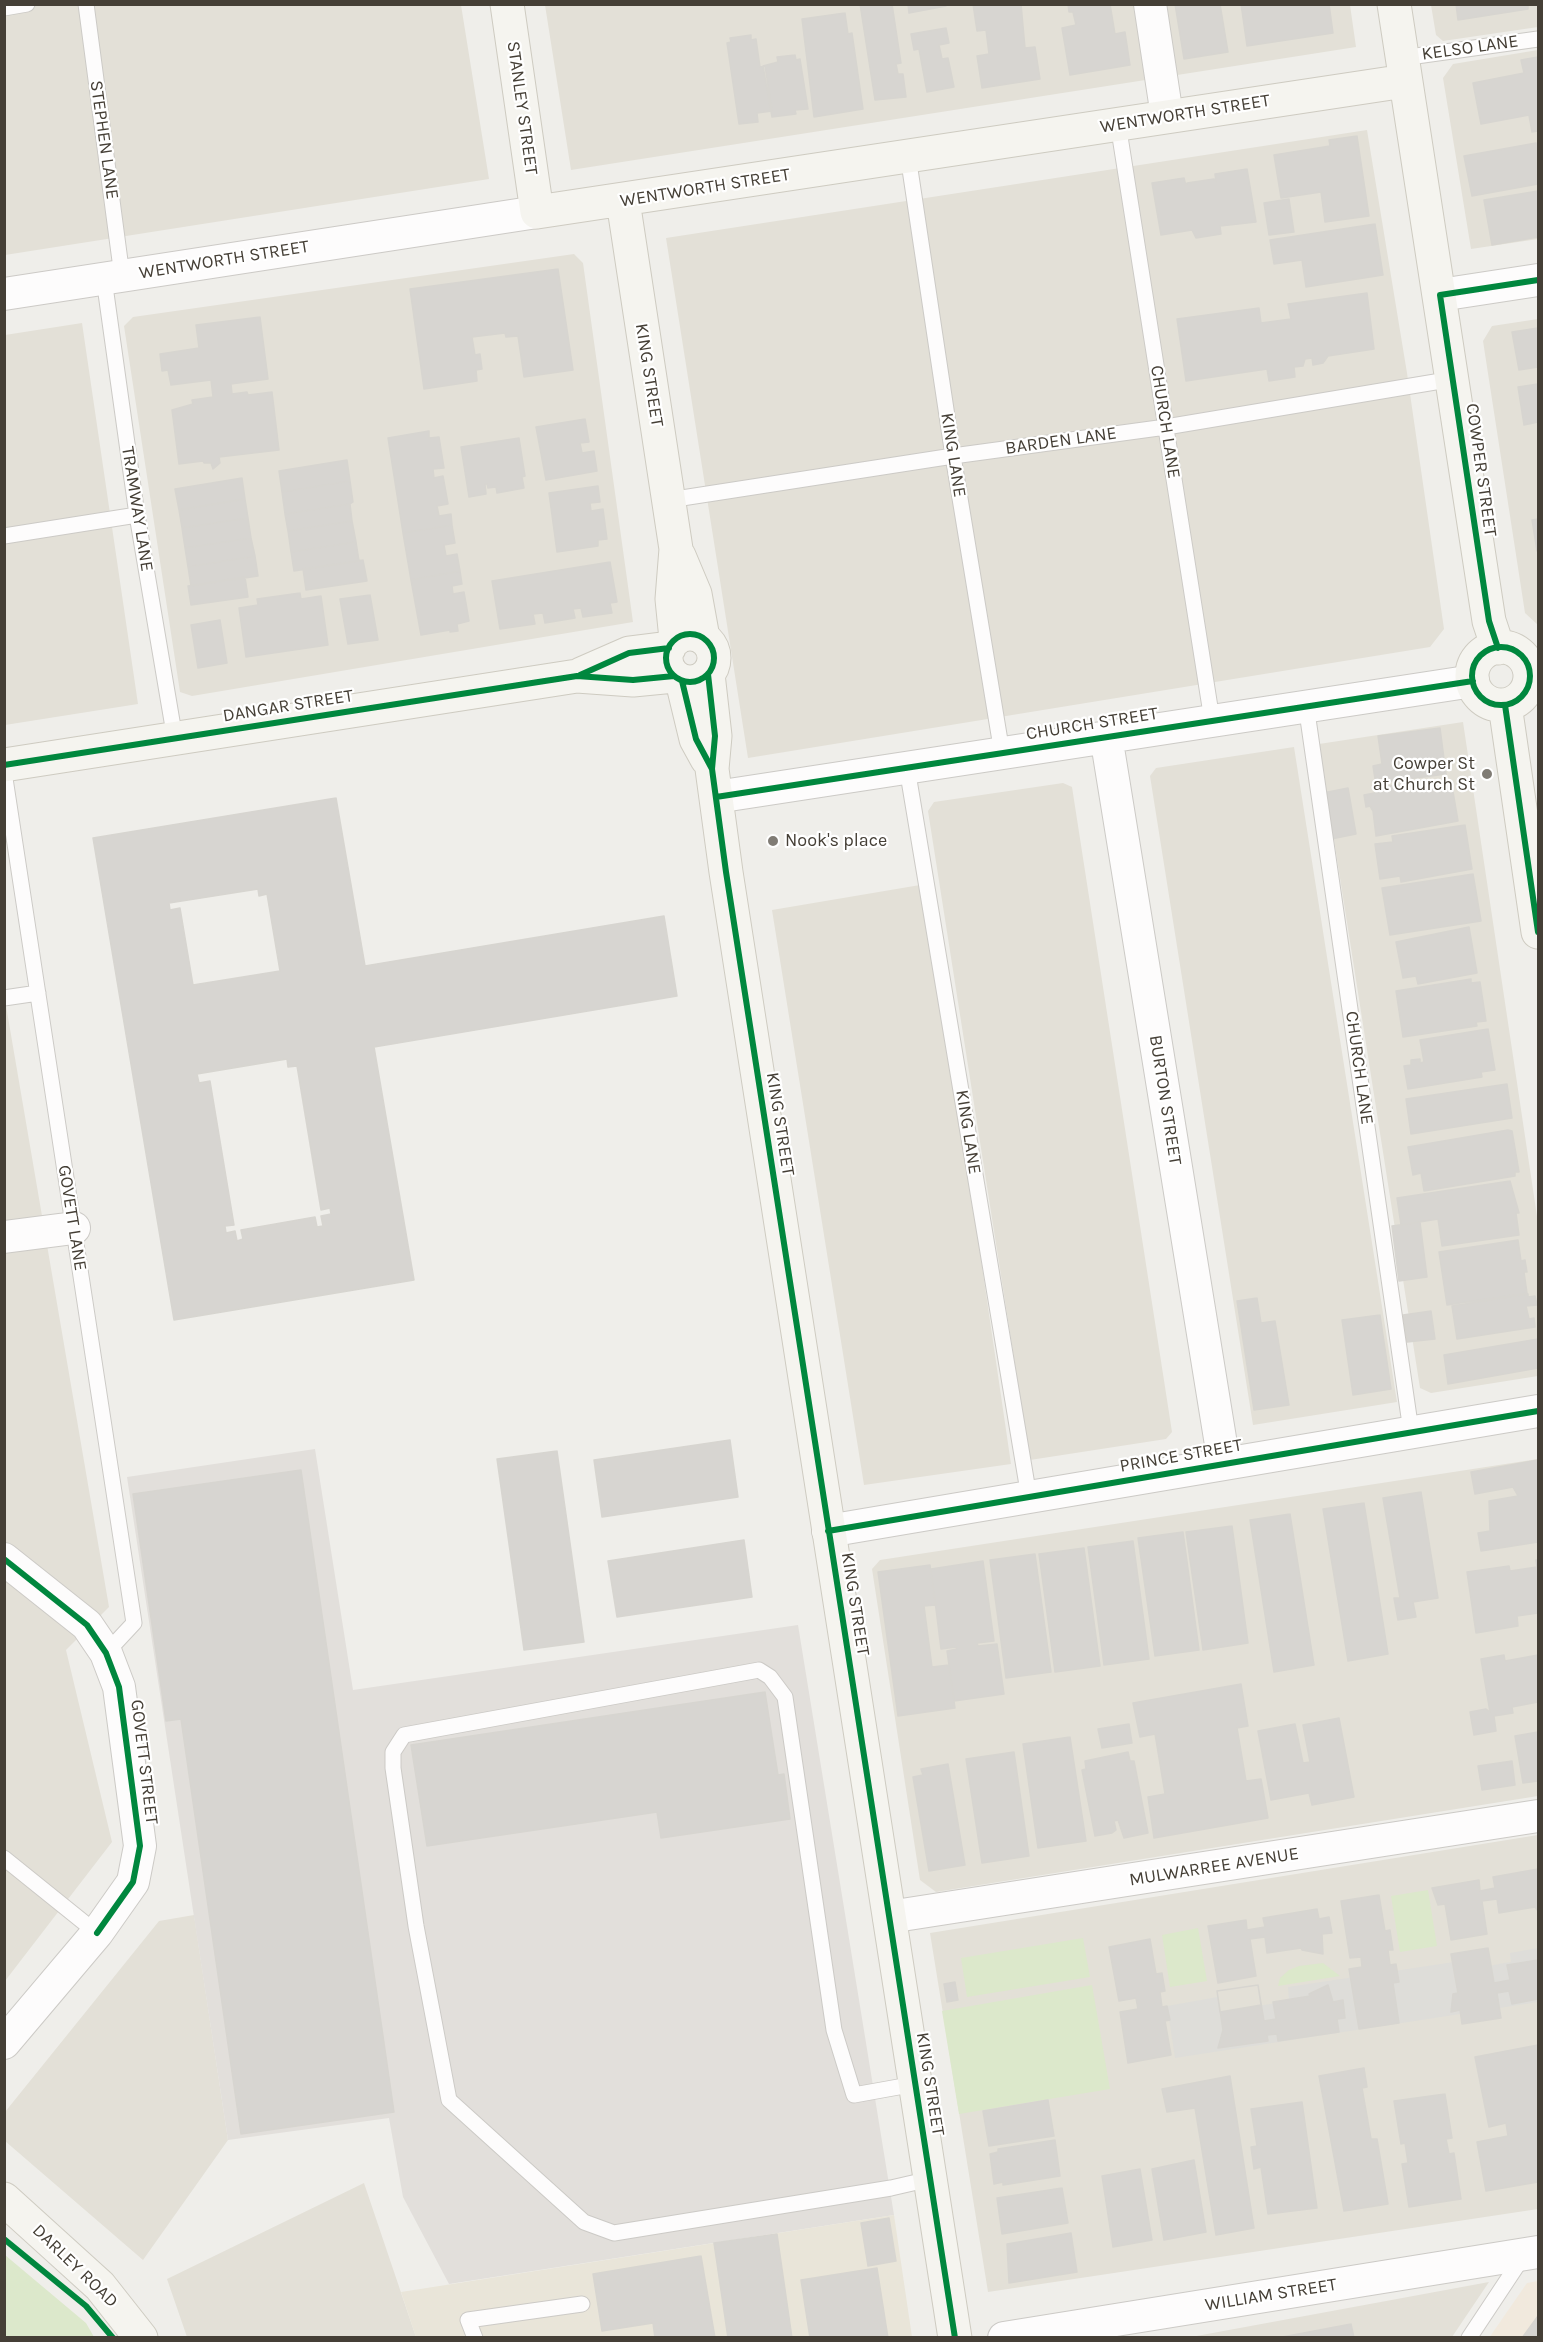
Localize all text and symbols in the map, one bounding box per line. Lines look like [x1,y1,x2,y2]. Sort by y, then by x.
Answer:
street label: KELSO LANE [1420,31,1520,65]
street label: STANLEY STREET [502,40,542,176]
street label: STEPHEN LANE [85,79,123,201]
street label: WENTWORTH STREET [1098,90,1272,138]
street label: WENTWORTH STREET [618,164,792,212]
street label: WENTWORTH STREET [137,236,311,284]
street label: KING STREET [630,322,668,428]
street label: CHURCH LANE [1145,364,1185,480]
street label: COWPER STREET [1461,402,1501,538]
street label: KING LANE [936,411,970,499]
street label: BARDEN LANE [1004,422,1118,460]
street label: TRAMWAY LANE [116,445,158,573]
street label: DANGAR STREET [221,685,355,727]
street label: CHURCH STREET [1024,703,1160,745]
place label: Cowper St at Church St [1373,753,1475,795]
marker: Cowper St at Church St [1480,767,1494,781]
place label: Nook's place [785,830,887,852]
marker: Nook's place [766,834,780,848]
street label: CHURCH LANE [1340,1010,1378,1126]
street label: BURTON STREET [1144,1033,1186,1167]
street label: KING STREET [761,1071,799,1177]
street label: KING LANE [951,1088,985,1176]
street label: GOVETT LANE [53,1164,91,1272]
street label: PRINCE STREET [1118,1435,1244,1477]
street label: KING STREET [836,1551,874,1657]
street label: GOVETT STREET [126,1698,162,1826]
street label: MULWARREE AVENUE [1128,1843,1300,1891]
street label: KING STREET [911,2031,949,2137]
street label: DARLEY ROAD [28,2220,122,2312]
street label: WILLIAM STREET [1204,2274,1338,2316]

